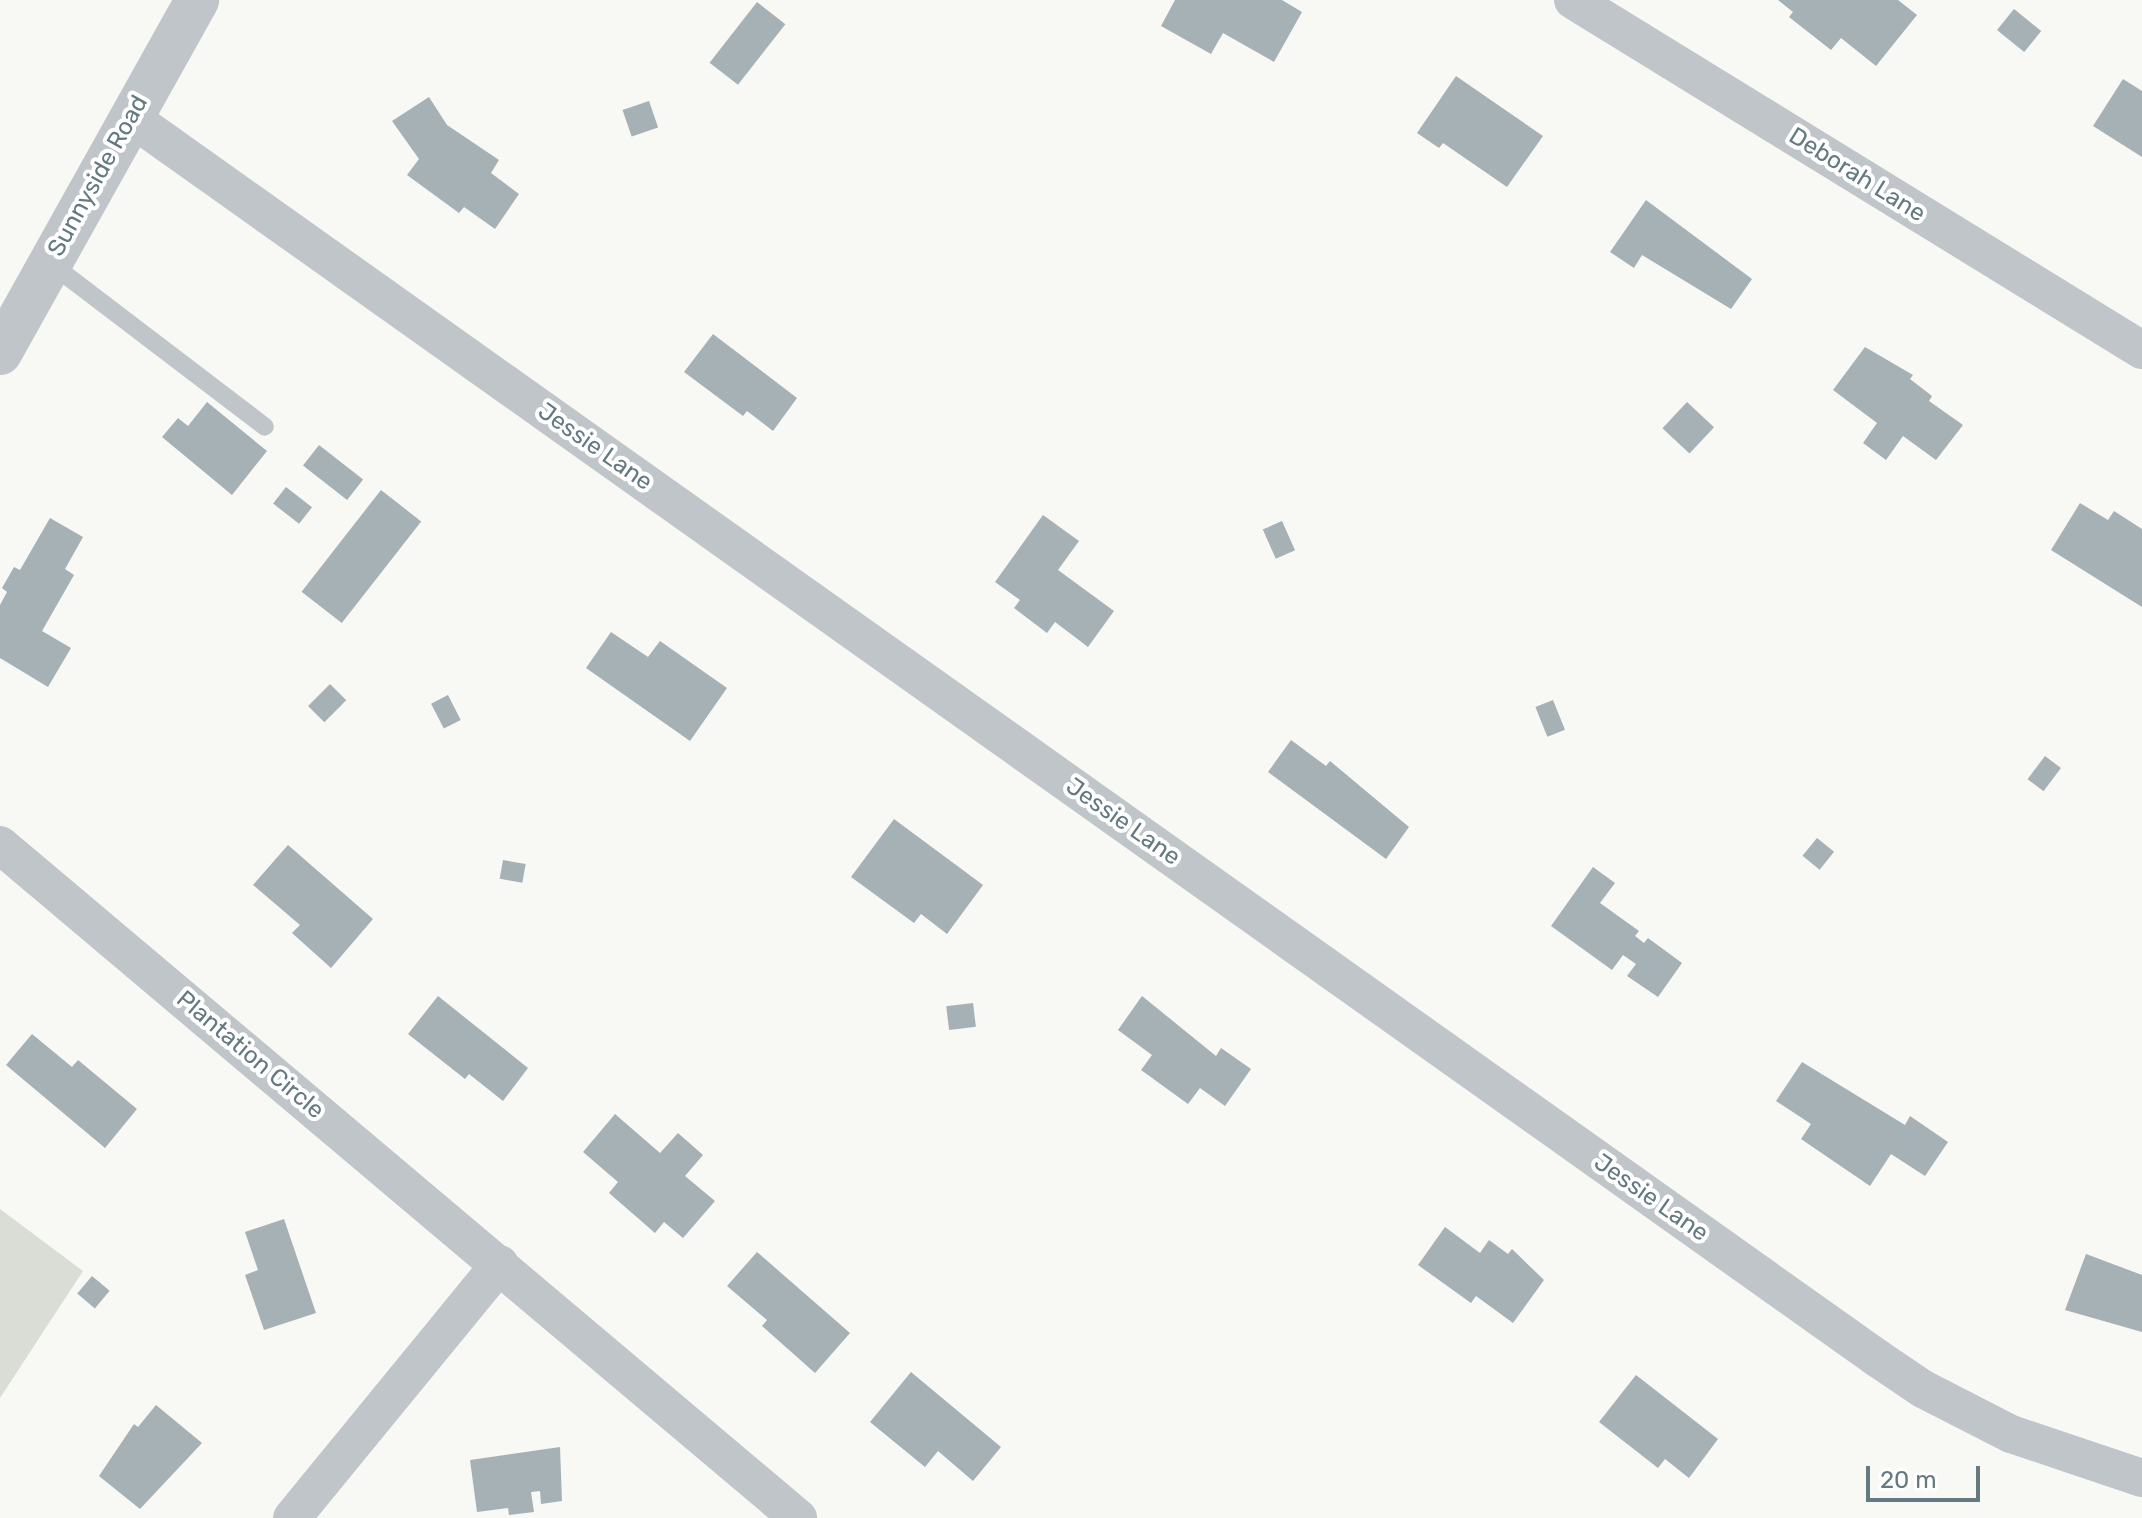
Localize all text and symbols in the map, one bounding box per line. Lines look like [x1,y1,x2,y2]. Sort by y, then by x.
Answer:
street label: Sunnyside Road [42,91,154,261]
street label: Deborah Lane [1783,122,1931,228]
street label: Jessie Lane [532,397,658,497]
street label: Jessie Lane [1060,772,1186,872]
street label: Plantation Circle [170,985,330,1125]
street label: Jessie Lane [1588,1148,1714,1248]
scale bar [1870,1450,1984,1500]
text: 20 m [1880,1466,1937,1494]

